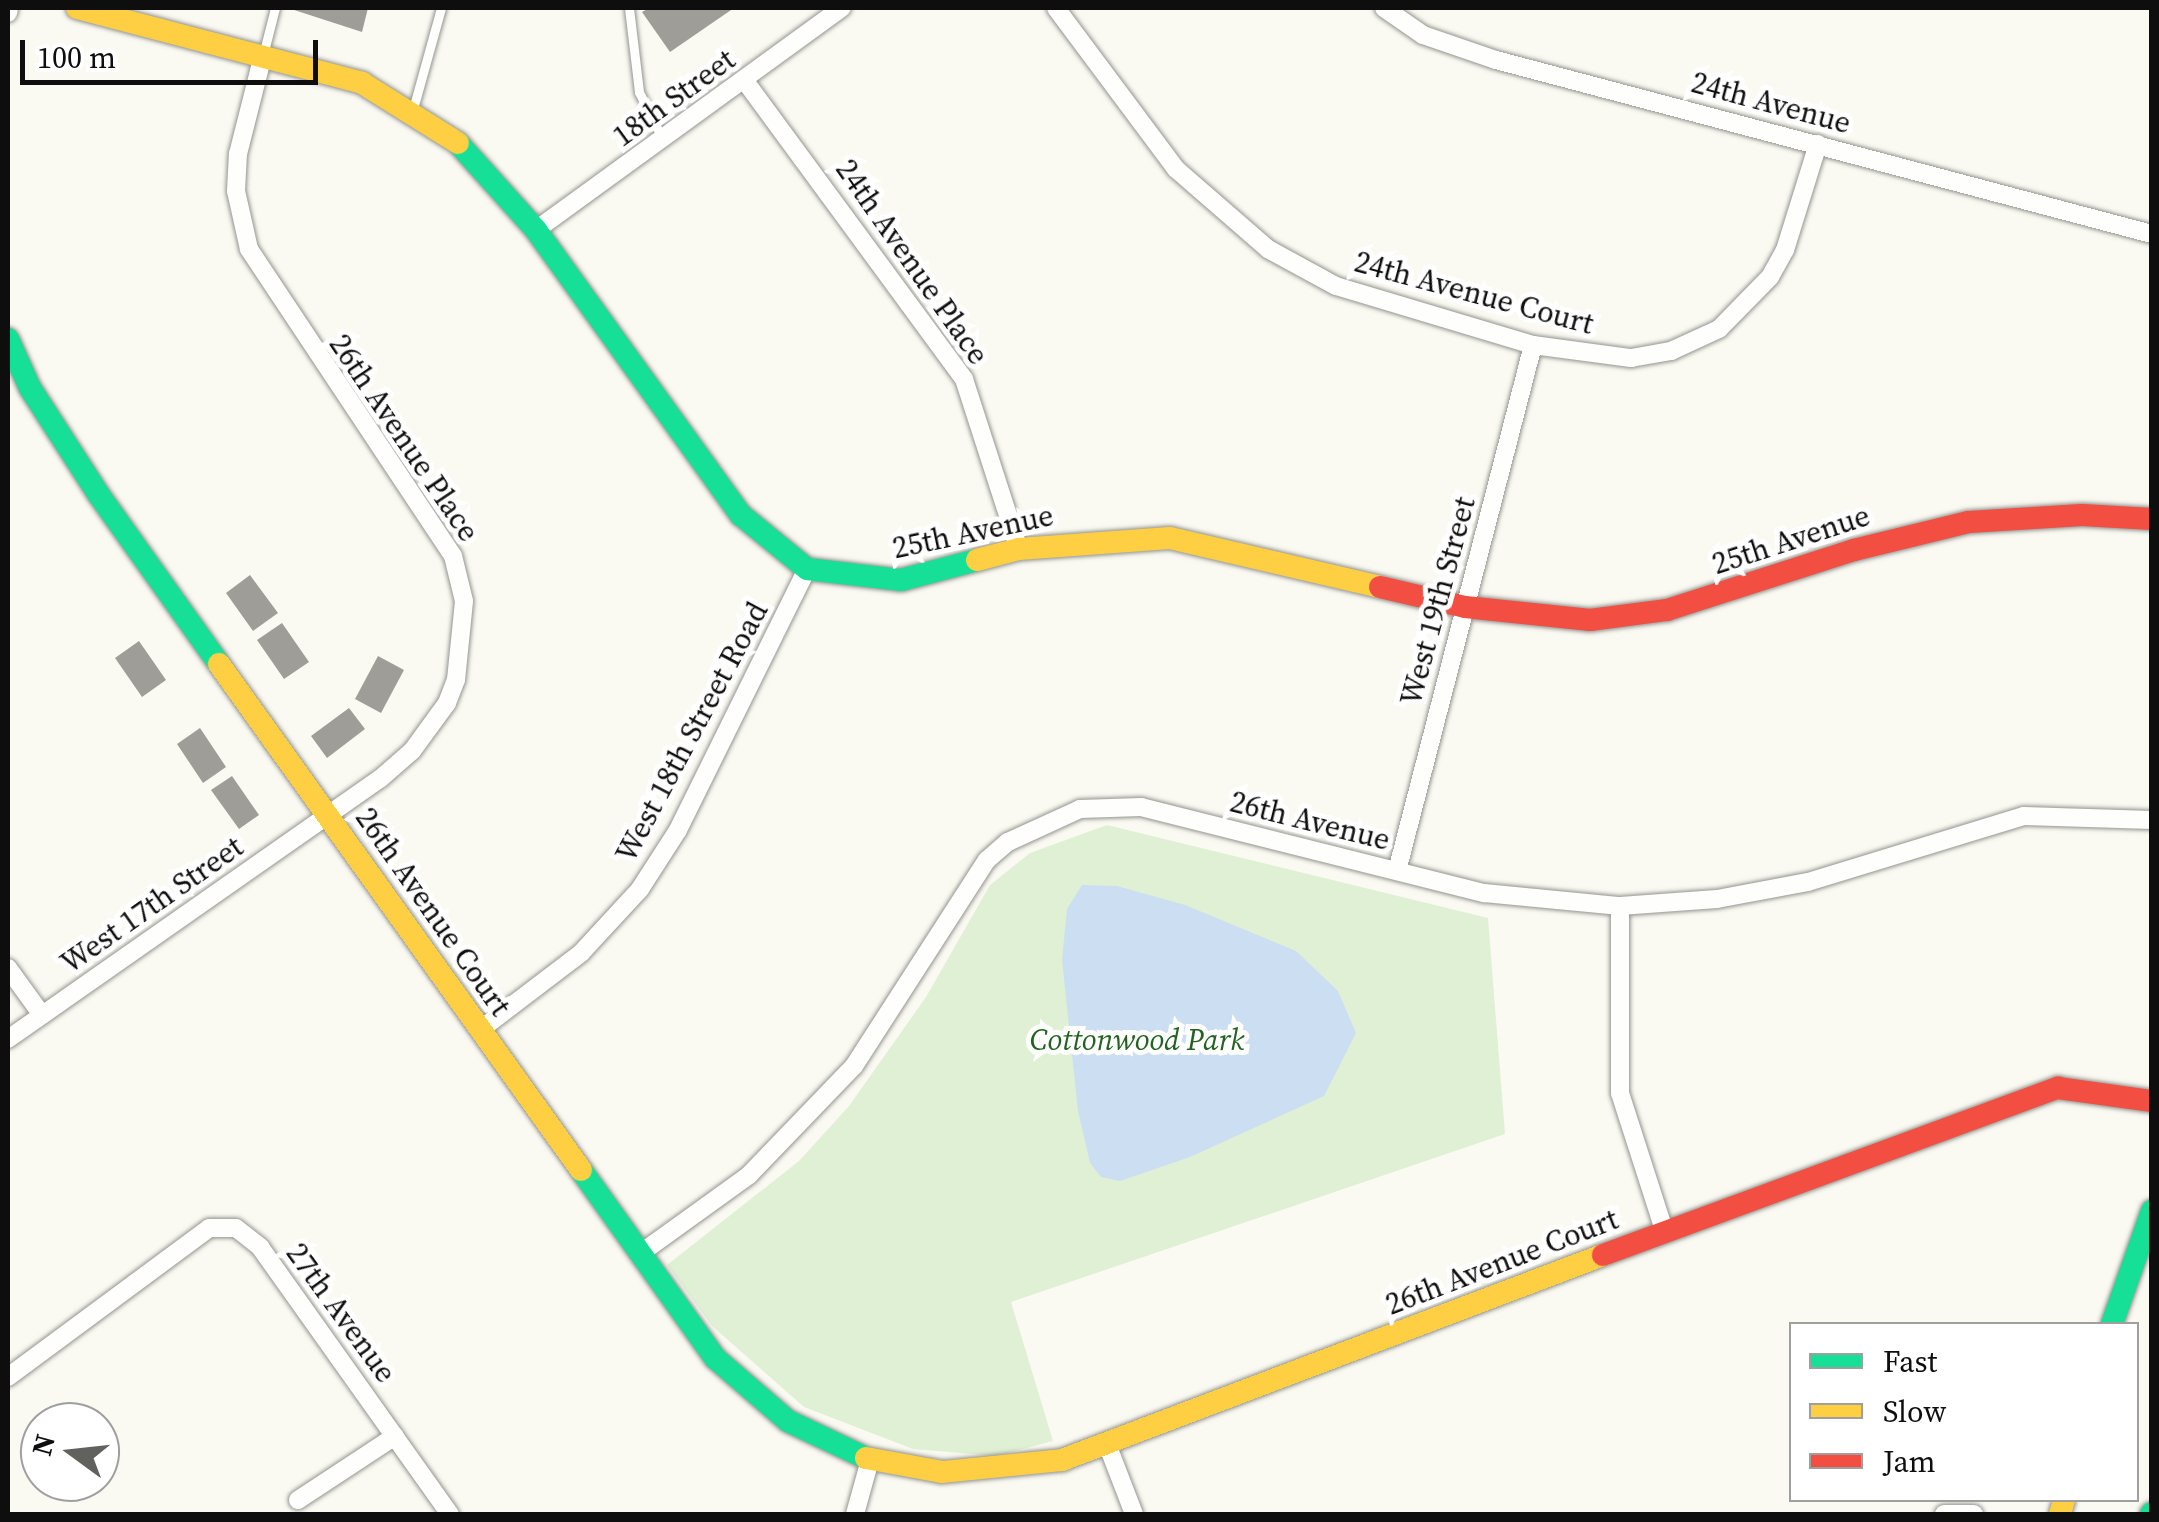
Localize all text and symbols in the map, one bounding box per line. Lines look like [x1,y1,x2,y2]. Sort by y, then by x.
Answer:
scale bar [25,20,322,82]
text: 100 m [37,37,116,78]
street label: 18th Street [606,42,742,154]
street label: 24th Avenue [1687,64,1855,142]
street label: 24th Avenue Place [828,153,996,371]
street label: 24th Avenue Court [1351,244,1597,342]
street label: 26th Avenue Place [321,328,487,548]
street label: West 19th Street [1393,493,1483,709]
street label: 25th Avenue [889,497,1057,567]
street label: 25th Avenue [1708,498,1874,582]
street label: West 18th Street Road [608,596,776,868]
street label: 26th Avenue [1226,784,1394,858]
street label: 26th Avenue Court [348,801,518,1023]
street label: West 17th Street [54,829,250,981]
park label: Cottonwood Park [1030,1022,1244,1058]
street label: 26th Avenue Court [1381,1201,1623,1323]
street label: 27th Avenue [278,1236,404,1390]
legend [1789,1322,2139,1502]
text: Fast [1883,1341,1937,1382]
text: Slow [1883,1391,1946,1432]
north arrow [20,1402,120,1502]
text: N [22,1430,64,1460]
text: Jam [1883,1441,1936,1482]

